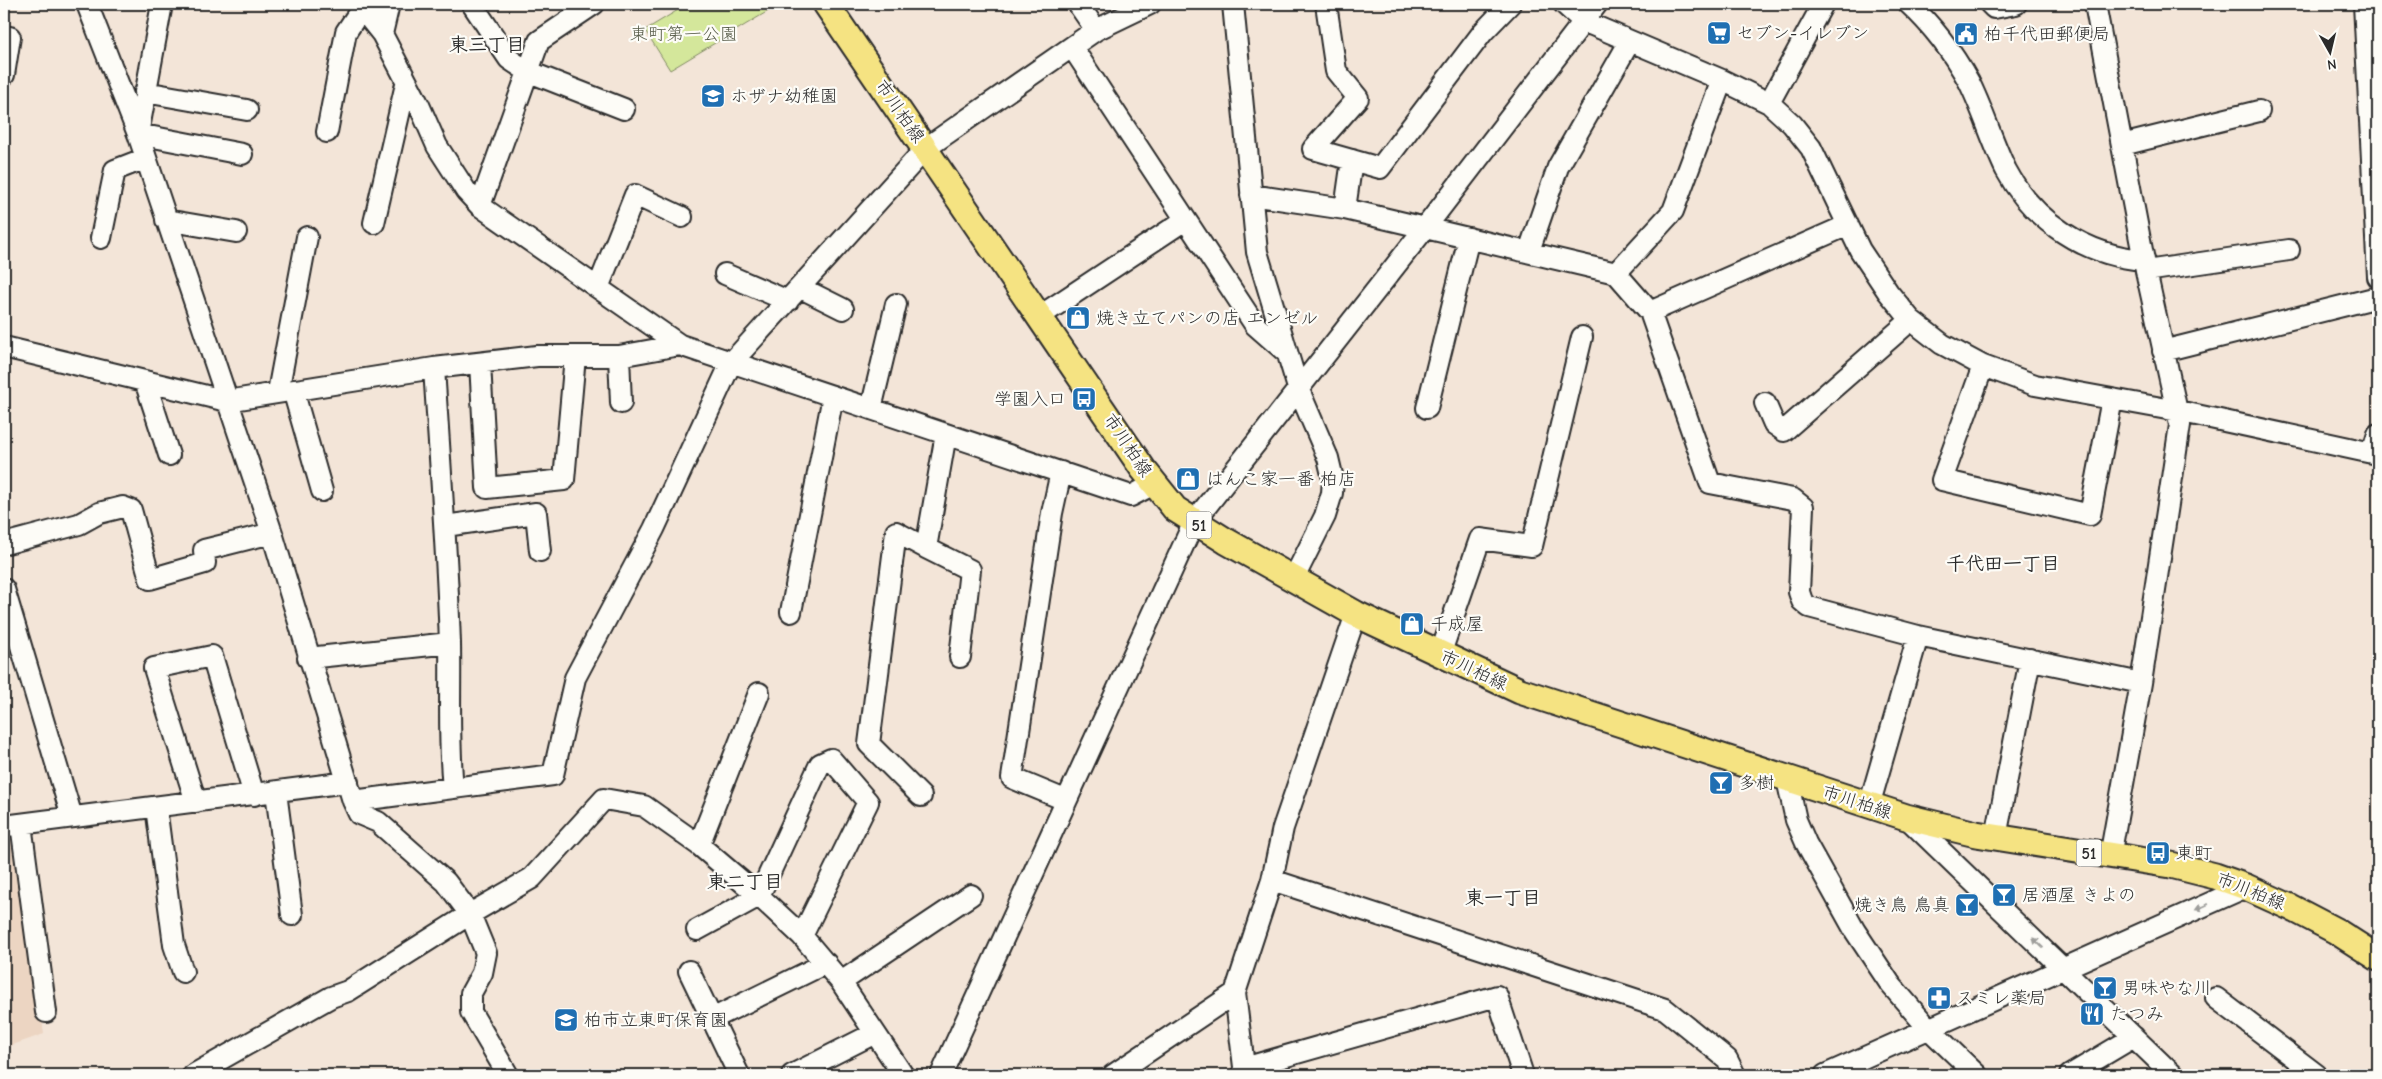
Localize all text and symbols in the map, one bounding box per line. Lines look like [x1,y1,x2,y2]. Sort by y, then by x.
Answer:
supermarket icon: セブン-イレブン [1706,20,1732,46]
public building icon: 柏千代田郵便局 [1953,21,1979,47]
place label: セブン-イレブン [1736,23,1869,44]
park label: 東町第一公園 [630,24,738,45]
place label: 柏千代田郵便局 [1984,24,2110,45]
north arrow [2304,28,2354,78]
district label: 東三丁目 [449,34,525,56]
text: N [2326,55,2337,73]
street label: 市川柏線 [870,76,929,147]
school or university icon: ホザナ幼稚園 [700,83,726,109]
place label: ホザナ幼稚園 [730,86,838,107]
shop icon: 焼き立てパンの店 エンゼル [1065,305,1091,331]
place label: 焼き立てパンの店 エンゼル [1096,308,1318,329]
bus stop icon: 学園入口 [1071,386,1097,412]
place label: 学園入口 [994,389,1066,410]
street label: 市川柏線 [1099,410,1156,481]
shop icon: はんこ家一番 柏店 [1175,466,1201,492]
place label: はんこ家一番 柏店 [1206,469,1356,490]
road number: 51 [1186,512,1212,538]
district label: 千代田一丁目 [1946,553,2060,575]
shop icon: 千成屋 [1399,611,1425,637]
place label: 千成屋 [1430,614,1484,635]
street label: 市川柏線 [1437,646,1511,695]
bar icon: 多樹 [1708,770,1734,796]
place label: 多樹 [1738,773,1774,794]
street label: 市川柏線 [1819,781,1894,824]
road number: 51 [2076,840,2102,866]
bus stop icon: 東町 [2145,840,2171,866]
place label: 東町 [2176,843,2212,864]
street label: 市川柏線 [2214,868,2288,915]
district label: 東二丁目 [707,871,783,893]
bar icon: 居酒屋 きよの [1991,882,2017,908]
place label: 居酒屋 きよの [2022,885,2136,906]
district label: 東一丁目 [1465,887,1541,909]
bar icon: 焼き鳥 鳥真 [1954,892,1980,918]
place label: 焼き鳥 鳥真 [1854,895,1950,916]
one-way arrow [2195,903,2209,911]
one-way arrow [2032,937,2044,949]
bar icon: 男味やな川 [2092,975,2118,1001]
place label: 男味やな川 [2122,978,2212,999]
pharmacy icon: スミレ薬局 [1926,985,1952,1011]
place label: スミレ薬局 [1956,988,2046,1009]
restaurant icon: たつみ [2079,1001,2105,1027]
place label: たつみ [2110,1004,2164,1025]
school or university icon: 柏市立東町保育園 [553,1007,579,1033]
place label: 柏市立東町保育園 [584,1010,728,1031]

